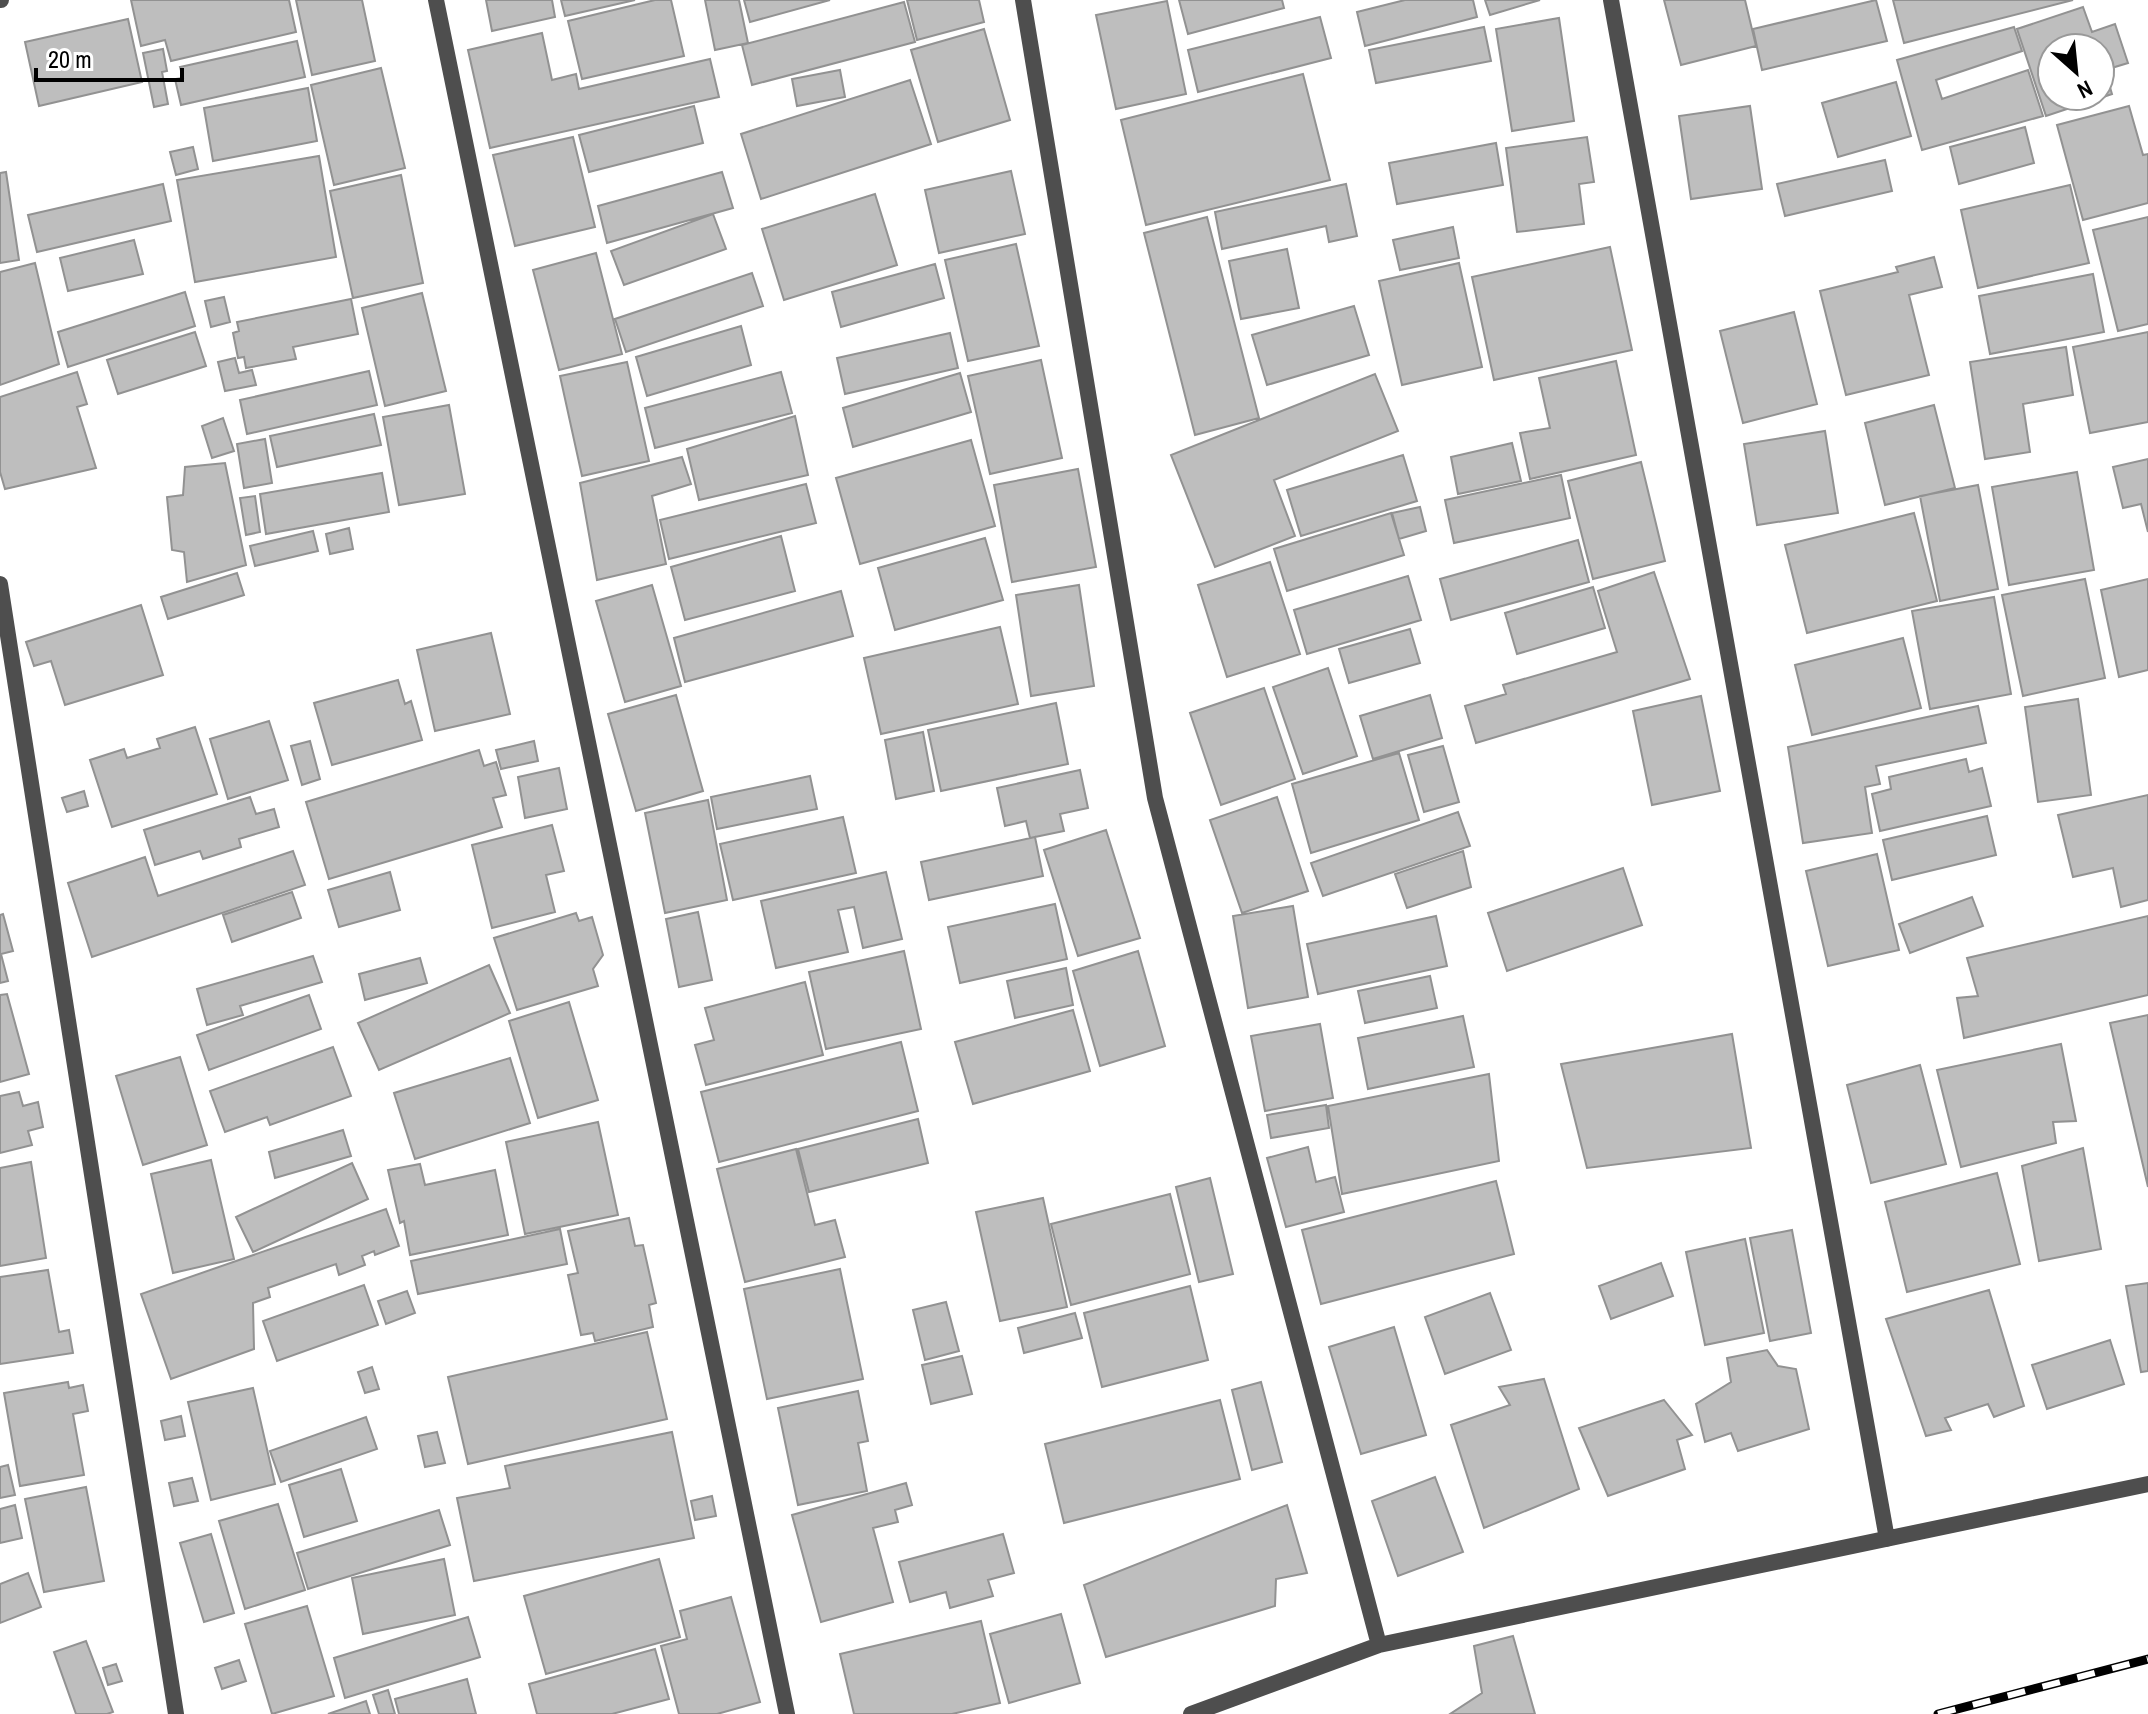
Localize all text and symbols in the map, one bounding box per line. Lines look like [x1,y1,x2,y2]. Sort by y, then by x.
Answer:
scale bar [36,32,182,82]
north arrow [2036,32,2116,112]
text: 20 m [48,43,92,75]
text: N [2072,73,2098,106]

